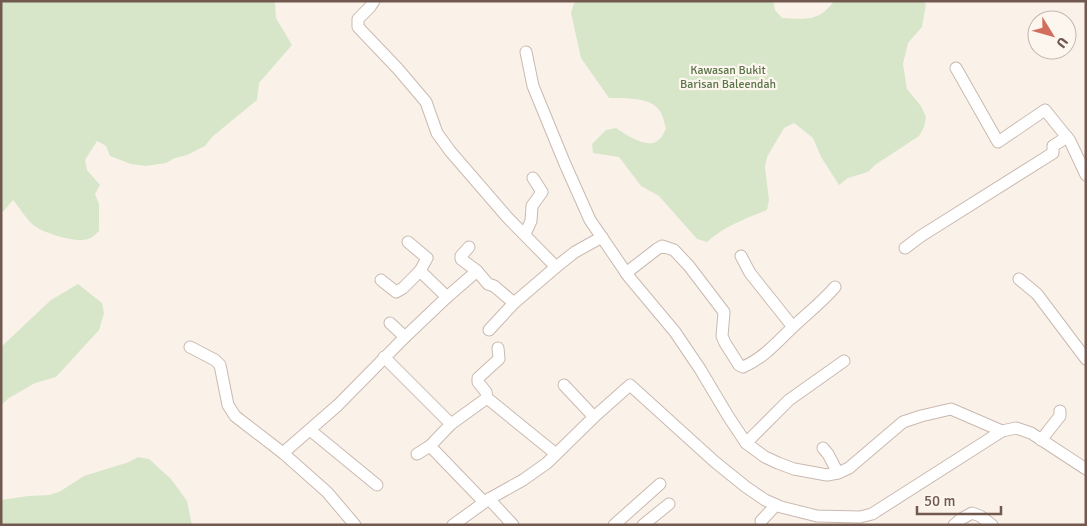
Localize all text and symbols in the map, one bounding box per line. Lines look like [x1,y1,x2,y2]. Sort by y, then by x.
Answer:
north arrow [1027,10,1077,60]
text: U [1052,34,1072,51]
park label: Kawasan Bukit Barisan Baleendah [680,63,776,92]
scale bar [917,484,1001,516]
text: 50 m [924,492,955,510]

